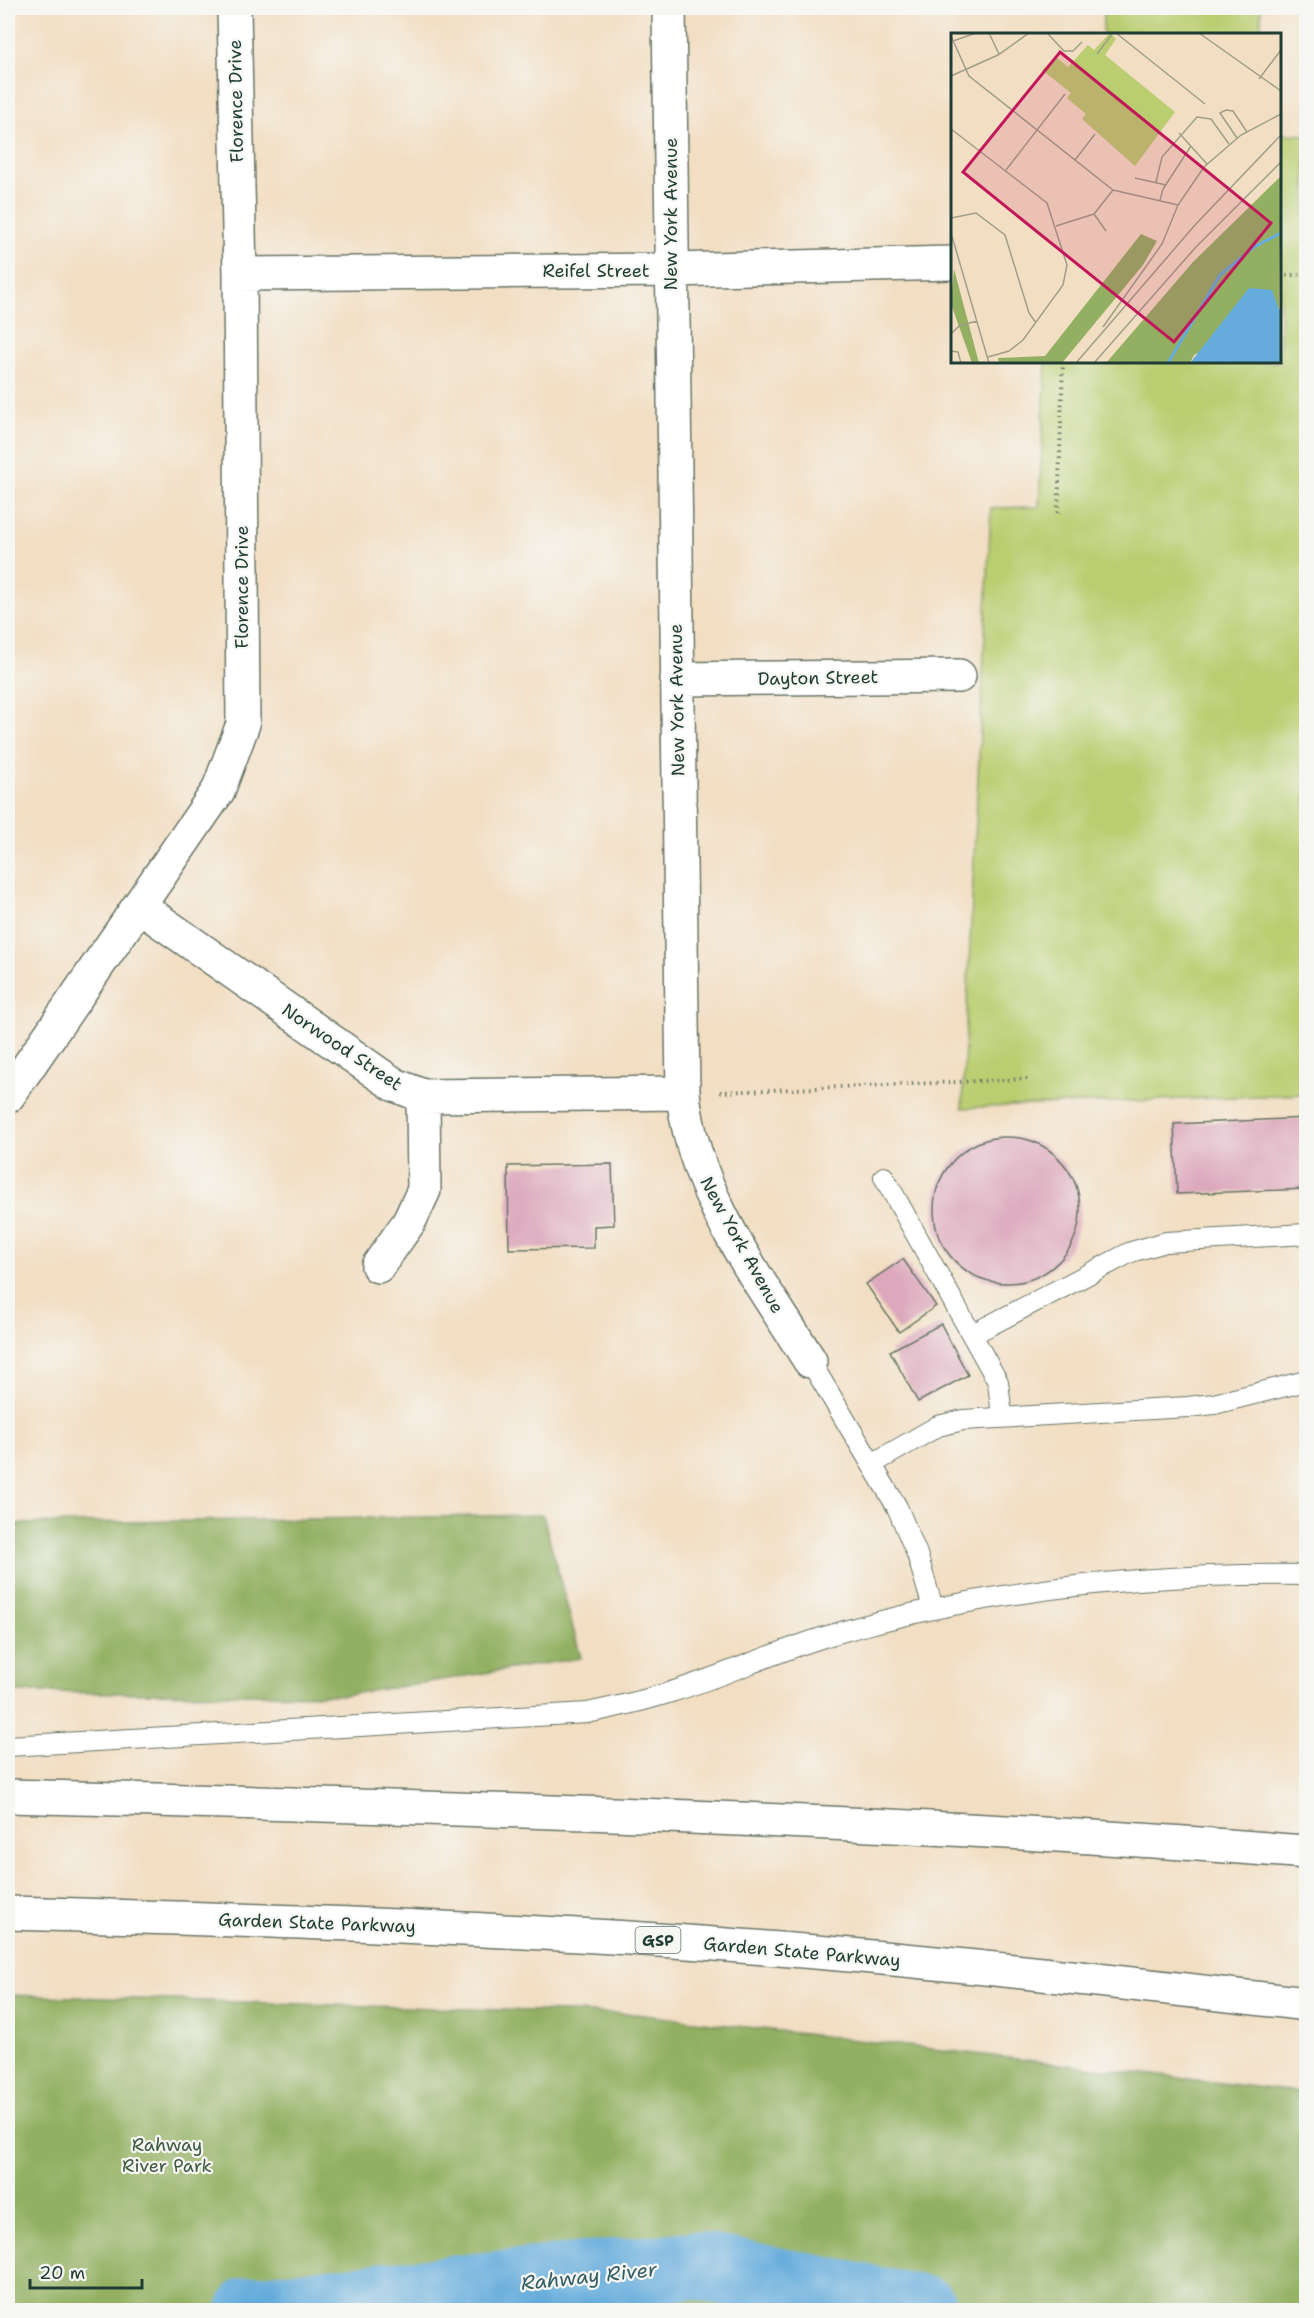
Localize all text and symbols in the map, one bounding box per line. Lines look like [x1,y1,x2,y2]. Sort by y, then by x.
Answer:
inset map [951,33,1281,363]
street label: Florence Drive [223,39,249,163]
street label: New York Avenue [659,138,683,290]
street label: Reifel Street [542,259,650,283]
street label: Florence Drive [230,525,254,649]
street label: New York Avenue [664,623,690,777]
street label: Dayton Street [757,665,879,691]
street label: Norwood Street [277,998,407,1096]
street label: New York Avenue [694,1172,790,1318]
street label: Garden State Parkway [218,1908,416,1938]
road number: GSP [636,1927,680,1953]
street label: Garden State Parkway [702,1931,902,1973]
park label: Rahway River Park [122,2133,212,2178]
scale bar [30,2252,142,2290]
water label: Rahway River [520,2256,659,2296]
text: 20 m [39,2261,85,2285]

